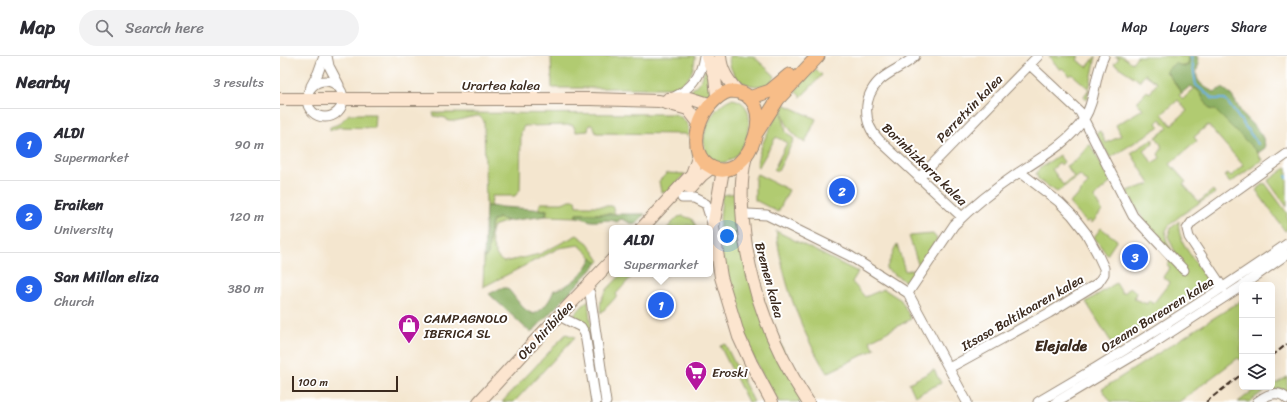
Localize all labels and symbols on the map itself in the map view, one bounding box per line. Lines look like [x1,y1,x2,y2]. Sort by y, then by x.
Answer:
street label: Perretxin kalea [930,68,1009,148]
street label: Urartea kalea [462,74,540,97]
street label: Borinbizkarra kalea [876,117,973,212]
pin: 2 [829,176,855,206]
your location [717,226,737,246]
street label: Bremen kalea [748,240,791,321]
pin: 3 [1122,242,1148,272]
street label: Itsaso Baltikoaren kalea [956,268,1088,358]
street label: Ozeano Barearen kalea [1096,270,1219,359]
pin: 1 [648,290,674,320]
street label: Oto hiribidea [512,295,579,365]
place label: CAMPAGNOLO IBERICA SL [423,307,508,345]
shop icon: CAMPAGNOLO IBERICA SL [396,312,422,345]
district label: Elejalde [1035,333,1088,359]
supermarket icon: Eroski [683,359,709,392]
place label: Eroski [712,361,748,384]
scale bar [292,374,398,393]

